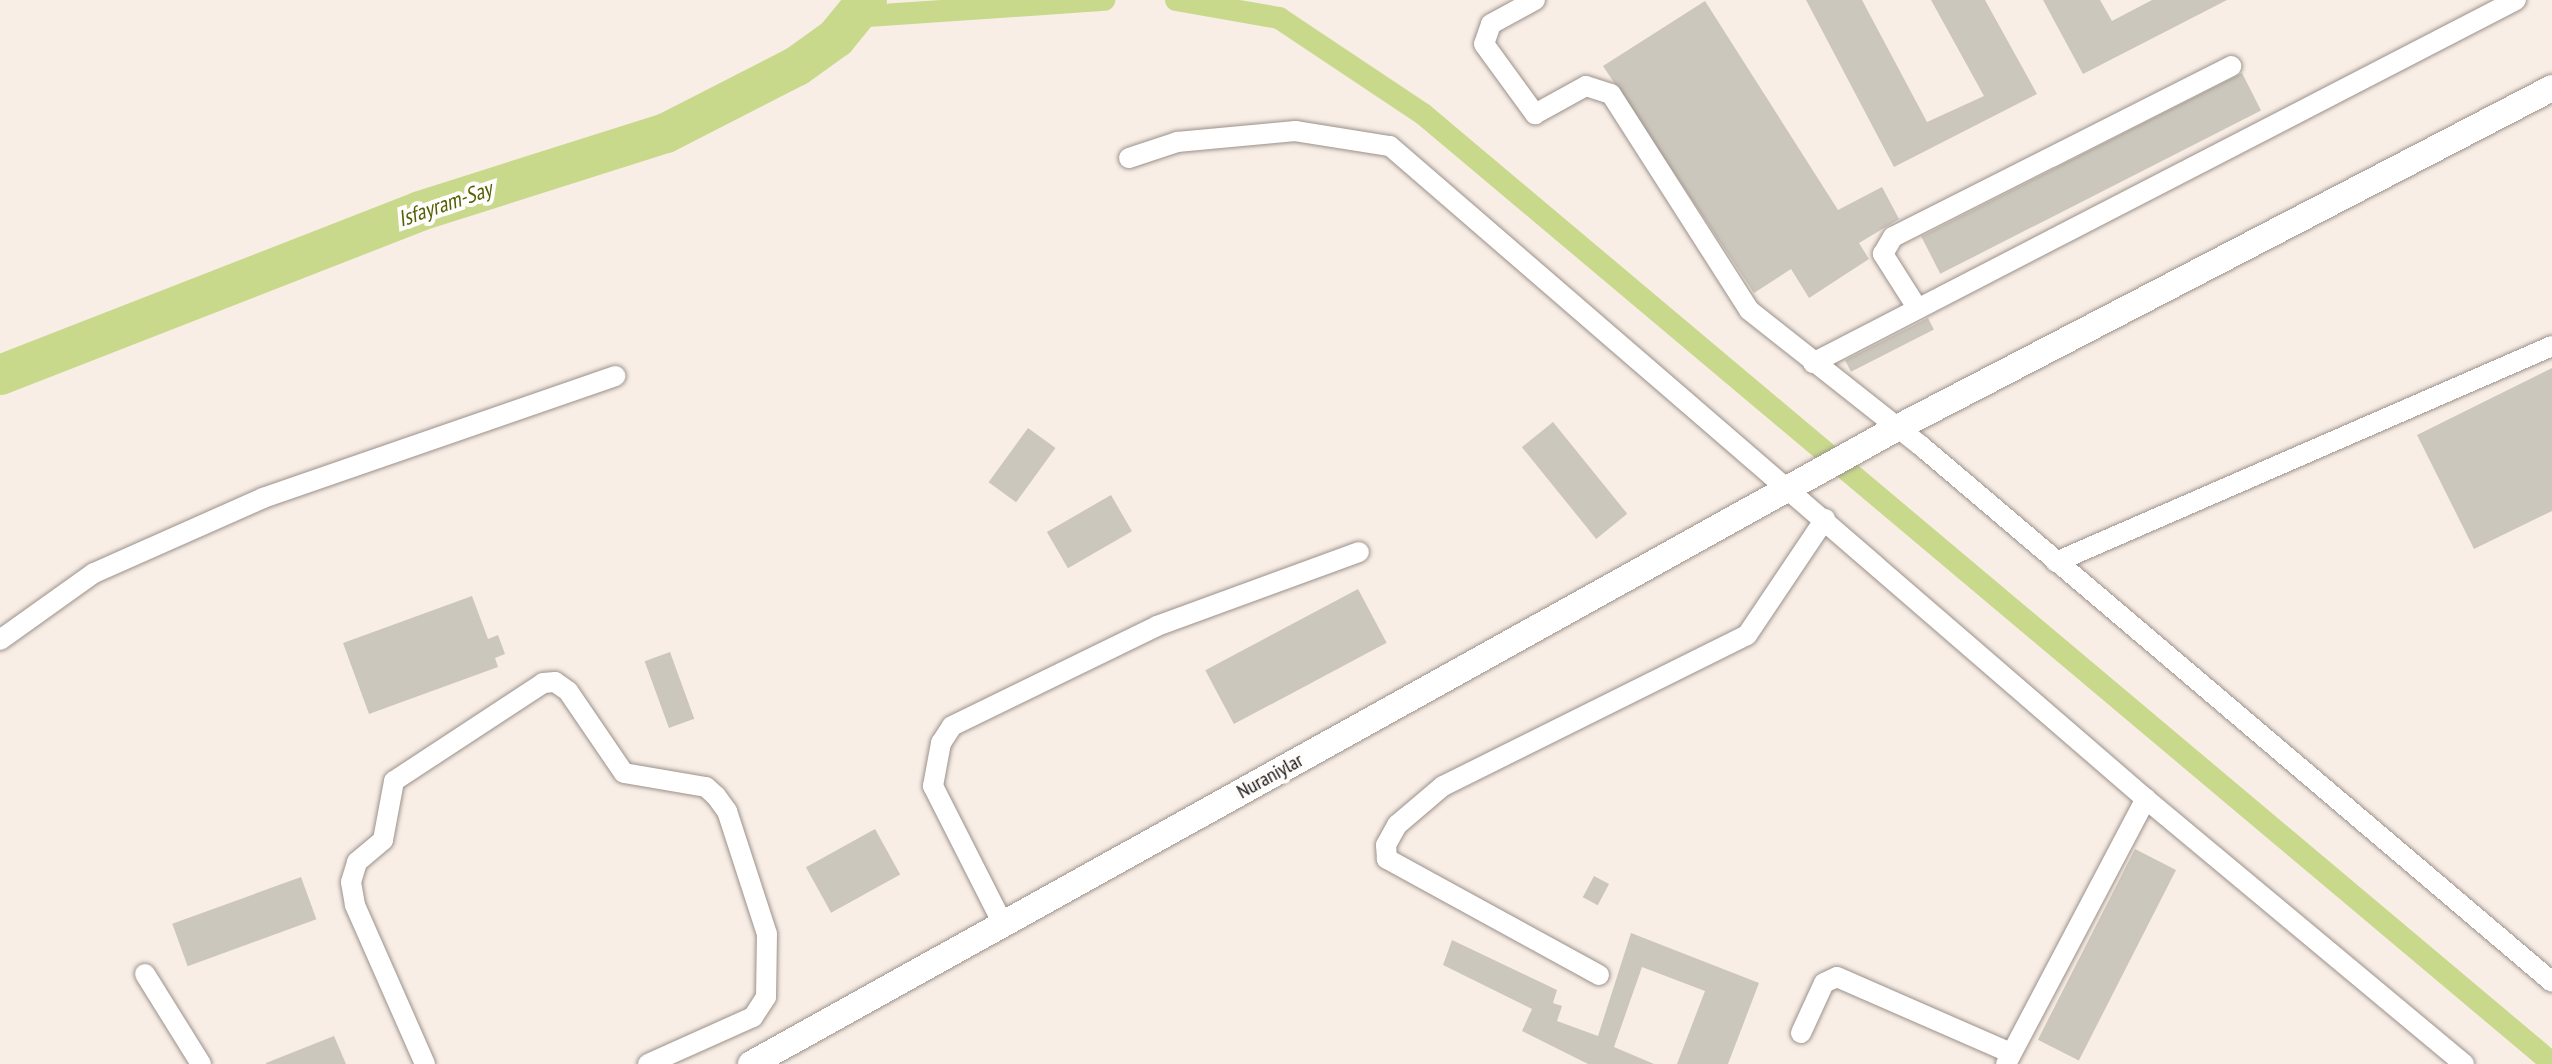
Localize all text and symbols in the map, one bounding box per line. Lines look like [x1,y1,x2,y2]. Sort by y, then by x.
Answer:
water label: Isfayram-Say [395,176,495,232]
street label: Nuraniylar [1233,748,1307,804]

